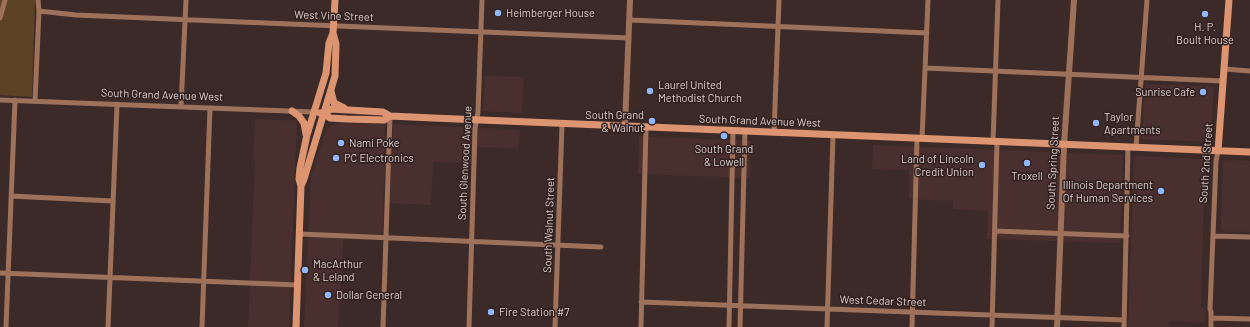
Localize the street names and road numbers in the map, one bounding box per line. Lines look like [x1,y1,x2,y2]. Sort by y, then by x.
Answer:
street label: West Vine Street [294,8,374,24]
street label: South Grand Avenue West [101,86,223,104]
street label: South Glenwood Avenue [455,106,475,220]
street label: South Grand Avenue West [699,112,821,130]
street label: South Spring Street [1044,116,1062,210]
street label: South 2nd Street [1197,122,1215,204]
street label: South Walnut Street [541,177,557,273]
street label: West Cedar Street [839,293,927,309]

